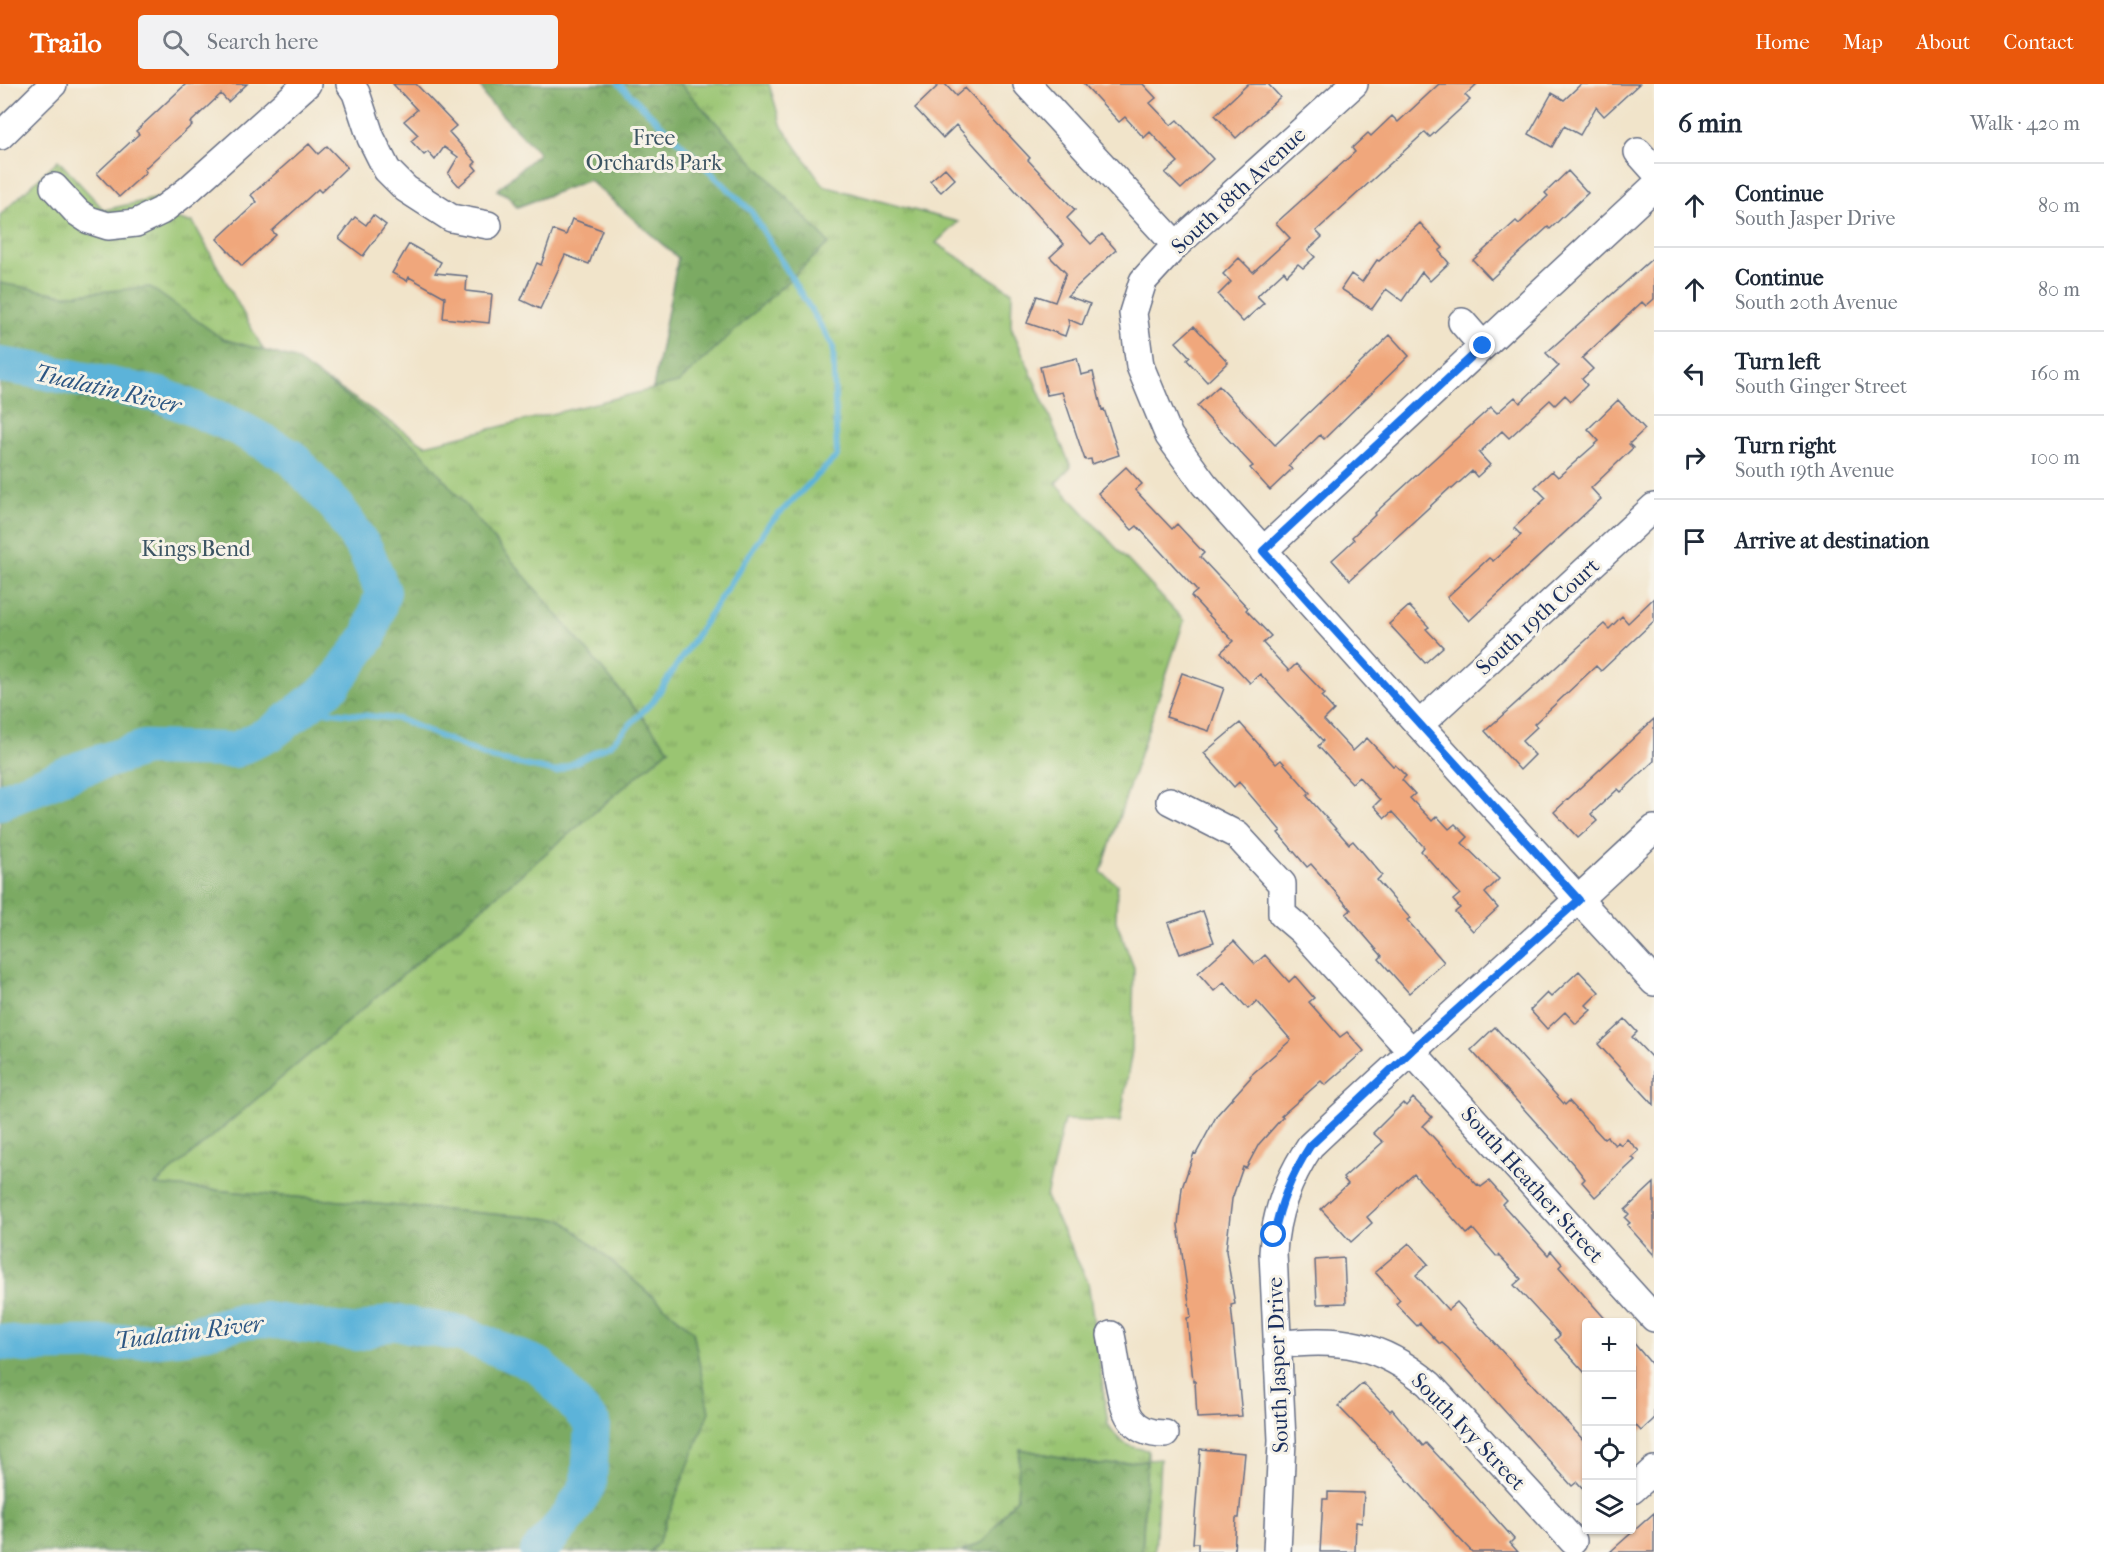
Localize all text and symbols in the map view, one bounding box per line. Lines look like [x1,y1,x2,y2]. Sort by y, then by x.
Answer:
search box [138,15,558,69]
text: Trailo [30,26,102,59]
icon: search [159,26,192,59]
text: Search here [207,29,318,55]
text: Home [1755,30,1810,54]
text: Map [1843,30,1883,54]
text: About [1916,30,1970,54]
text: Contact [2003,30,2074,54]
text: 6 min [1678,108,1742,139]
text: Walk · 420 m [1970,112,2080,135]
street label: South 18th Avenue [1166,122,1311,260]
park label: Free Orchards Park [586,125,723,176]
text: Continue [1735,181,1824,207]
icon: ahead [1678,189,1711,222]
text: 80 m [2038,194,2080,217]
text: South Jasper Drive [1735,207,1895,230]
text: Continue [1735,265,1824,291]
icon: ahead [1678,273,1711,306]
text: 80 m [2038,278,2080,301]
text: South 20th Avenue [1735,291,1898,314]
route end [1469,332,1495,358]
text: Turn left [1735,349,1821,375]
icon: left [1678,357,1711,390]
water label: Tualatin River [32,359,186,420]
text: 160 m [2030,362,2080,385]
text: South Ginger Street [1735,375,1907,398]
text: Turn right [1735,433,1836,459]
icon: right [1678,441,1711,474]
text: 100 m [2030,446,2080,469]
text: South 19th Avenue [1735,459,1894,482]
icon: arrive [1678,525,1711,558]
text: Arrive at destination [1735,528,1929,554]
park label: Kings Bend [141,536,252,562]
street label: South 19th Court [1470,553,1605,681]
street label: South Heather Street [1455,1101,1609,1268]
route start [1260,1221,1286,1247]
street label: South Jasper Drive [1262,1276,1294,1454]
water label: Tualatin River [113,1309,267,1355]
map controls [1582,1318,1636,1534]
button: + [1582,1318,1636,1372]
street label: South Ivy Street [1406,1368,1531,1496]
button: − [1582,1372,1636,1426]
button: locate [1582,1426,1636,1480]
button: layers [1582,1480,1636,1534]

